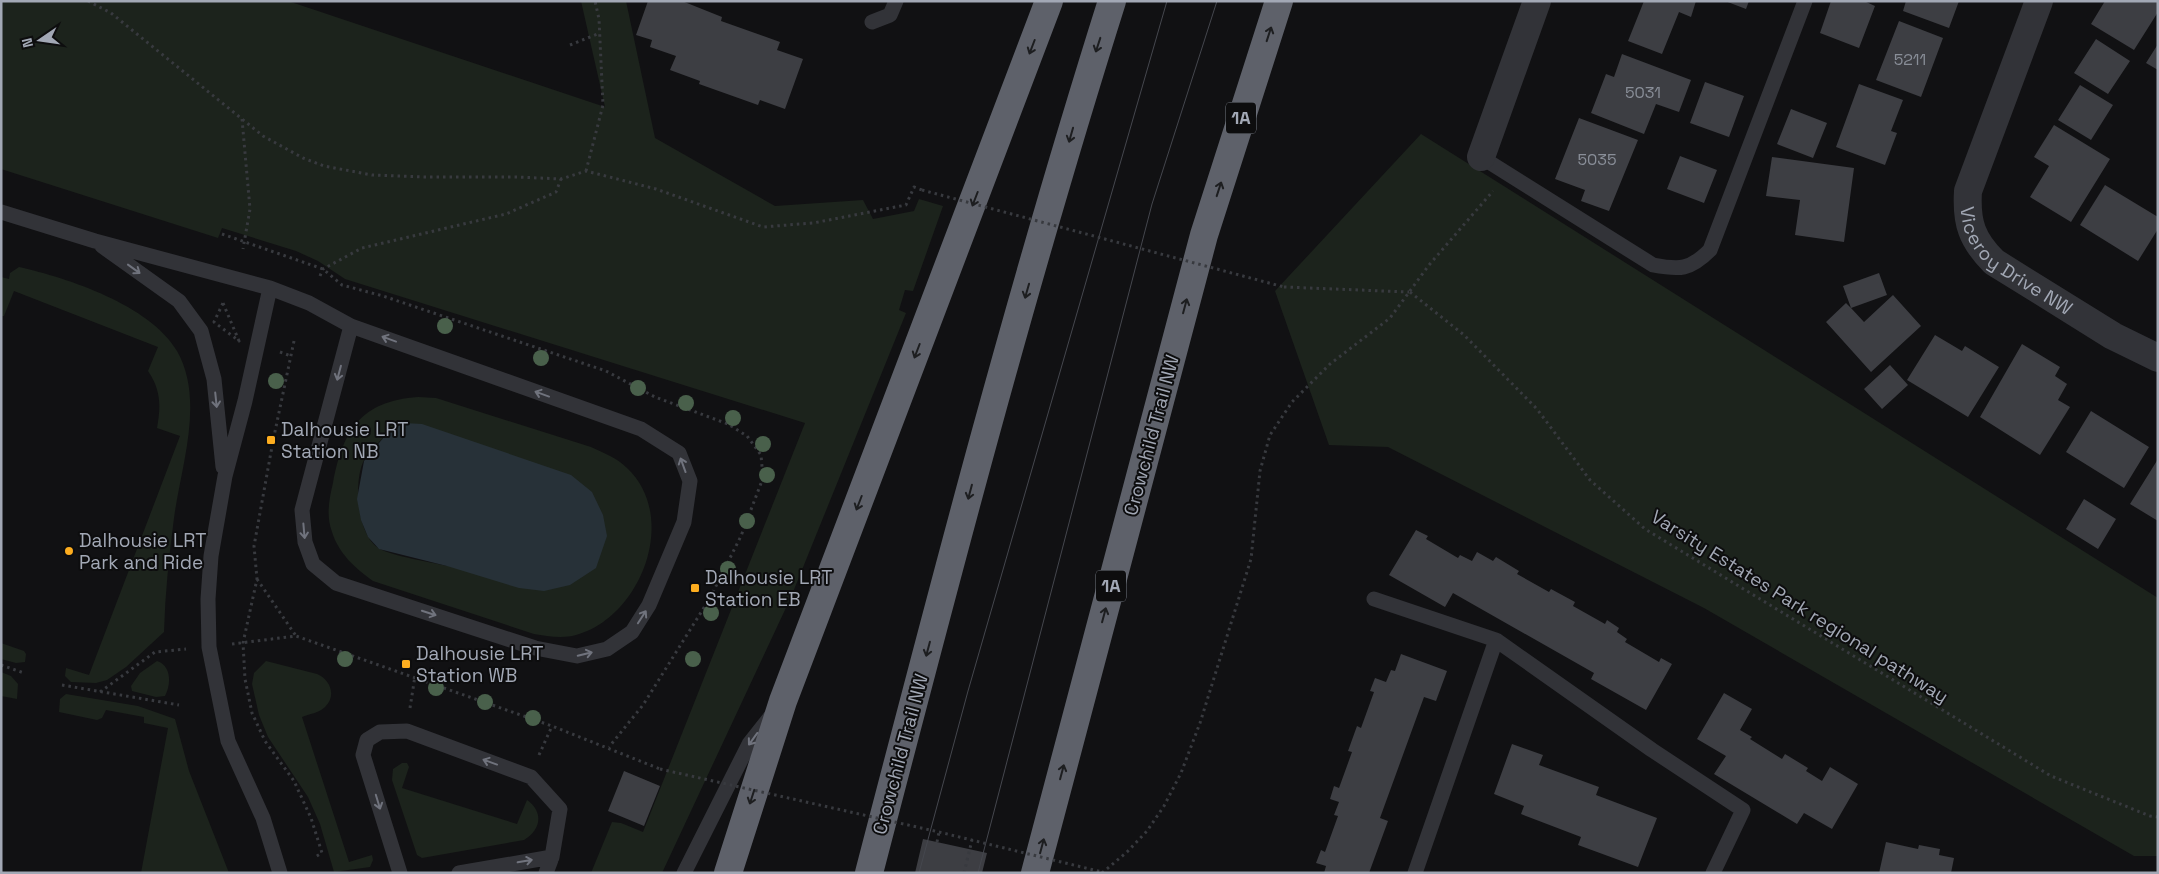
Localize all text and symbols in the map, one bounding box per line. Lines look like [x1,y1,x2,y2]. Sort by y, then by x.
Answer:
north arrow [15,15,65,65]
one-way arrow [1264,26,1274,42]
text: N [18,36,37,50]
one-way arrow [1093,36,1102,52]
one-way arrow [1027,39,1036,54]
house number: 5211 [1894,49,1926,70]
house number: 5031 [1625,82,1661,103]
road number: 1A [1226,102,1256,134]
one-way arrow [1066,126,1076,142]
house number: 5035 [1577,149,1617,170]
one-way arrow [1214,181,1224,197]
one-way arrow [970,191,979,206]
street label: Viceroy Drive NW [1955,205,2077,321]
one-way arrow [127,264,141,274]
one-way arrow [1021,283,1031,299]
one-way arrow [1181,299,1191,315]
one-way arrow [382,334,397,343]
one-way arrow [912,343,921,358]
street label: Crowchild Trail NW [1118,352,1185,518]
one-way arrow [333,365,343,381]
one-way arrow [535,389,550,398]
one-way arrow [211,391,221,407]
place label: Dalhousie LRT Station NB [281,417,408,464]
marker: Dalhousie LRT Station NB [265,434,277,446]
one-way arrow [678,457,687,473]
one-way arrow [965,484,974,500]
one-way arrow [854,494,863,510]
street label: Varsity Estates Park regional pathway [1646,504,1953,709]
one-way arrow [299,522,309,538]
place label: Dalhousie LRT Park and Ride [79,528,206,575]
marker: Dalhousie LRT Park and Ride [63,545,75,557]
place label: Dalhousie LRT Station EB [705,565,832,612]
road number: 1A [1096,570,1126,602]
marker: Dalhousie LRT Station EB [689,582,701,594]
one-way arrow [1099,607,1109,623]
one-way arrow [421,609,437,618]
one-way arrow [637,610,647,624]
place label: Dalhousie LRT Station WB [416,641,543,688]
one-way arrow [923,641,932,657]
one-way arrow [577,649,593,658]
marker: Dalhousie LRT Station WB [400,658,412,670]
street label: Crowchild Trail NW [867,671,934,837]
one-way arrow [748,732,758,746]
one-way arrow [483,757,499,766]
one-way arrow [1058,764,1067,780]
one-way arrow [747,789,756,805]
one-way arrow [373,793,383,809]
one-way arrow [1038,838,1047,854]
one-way arrow [516,856,532,866]

